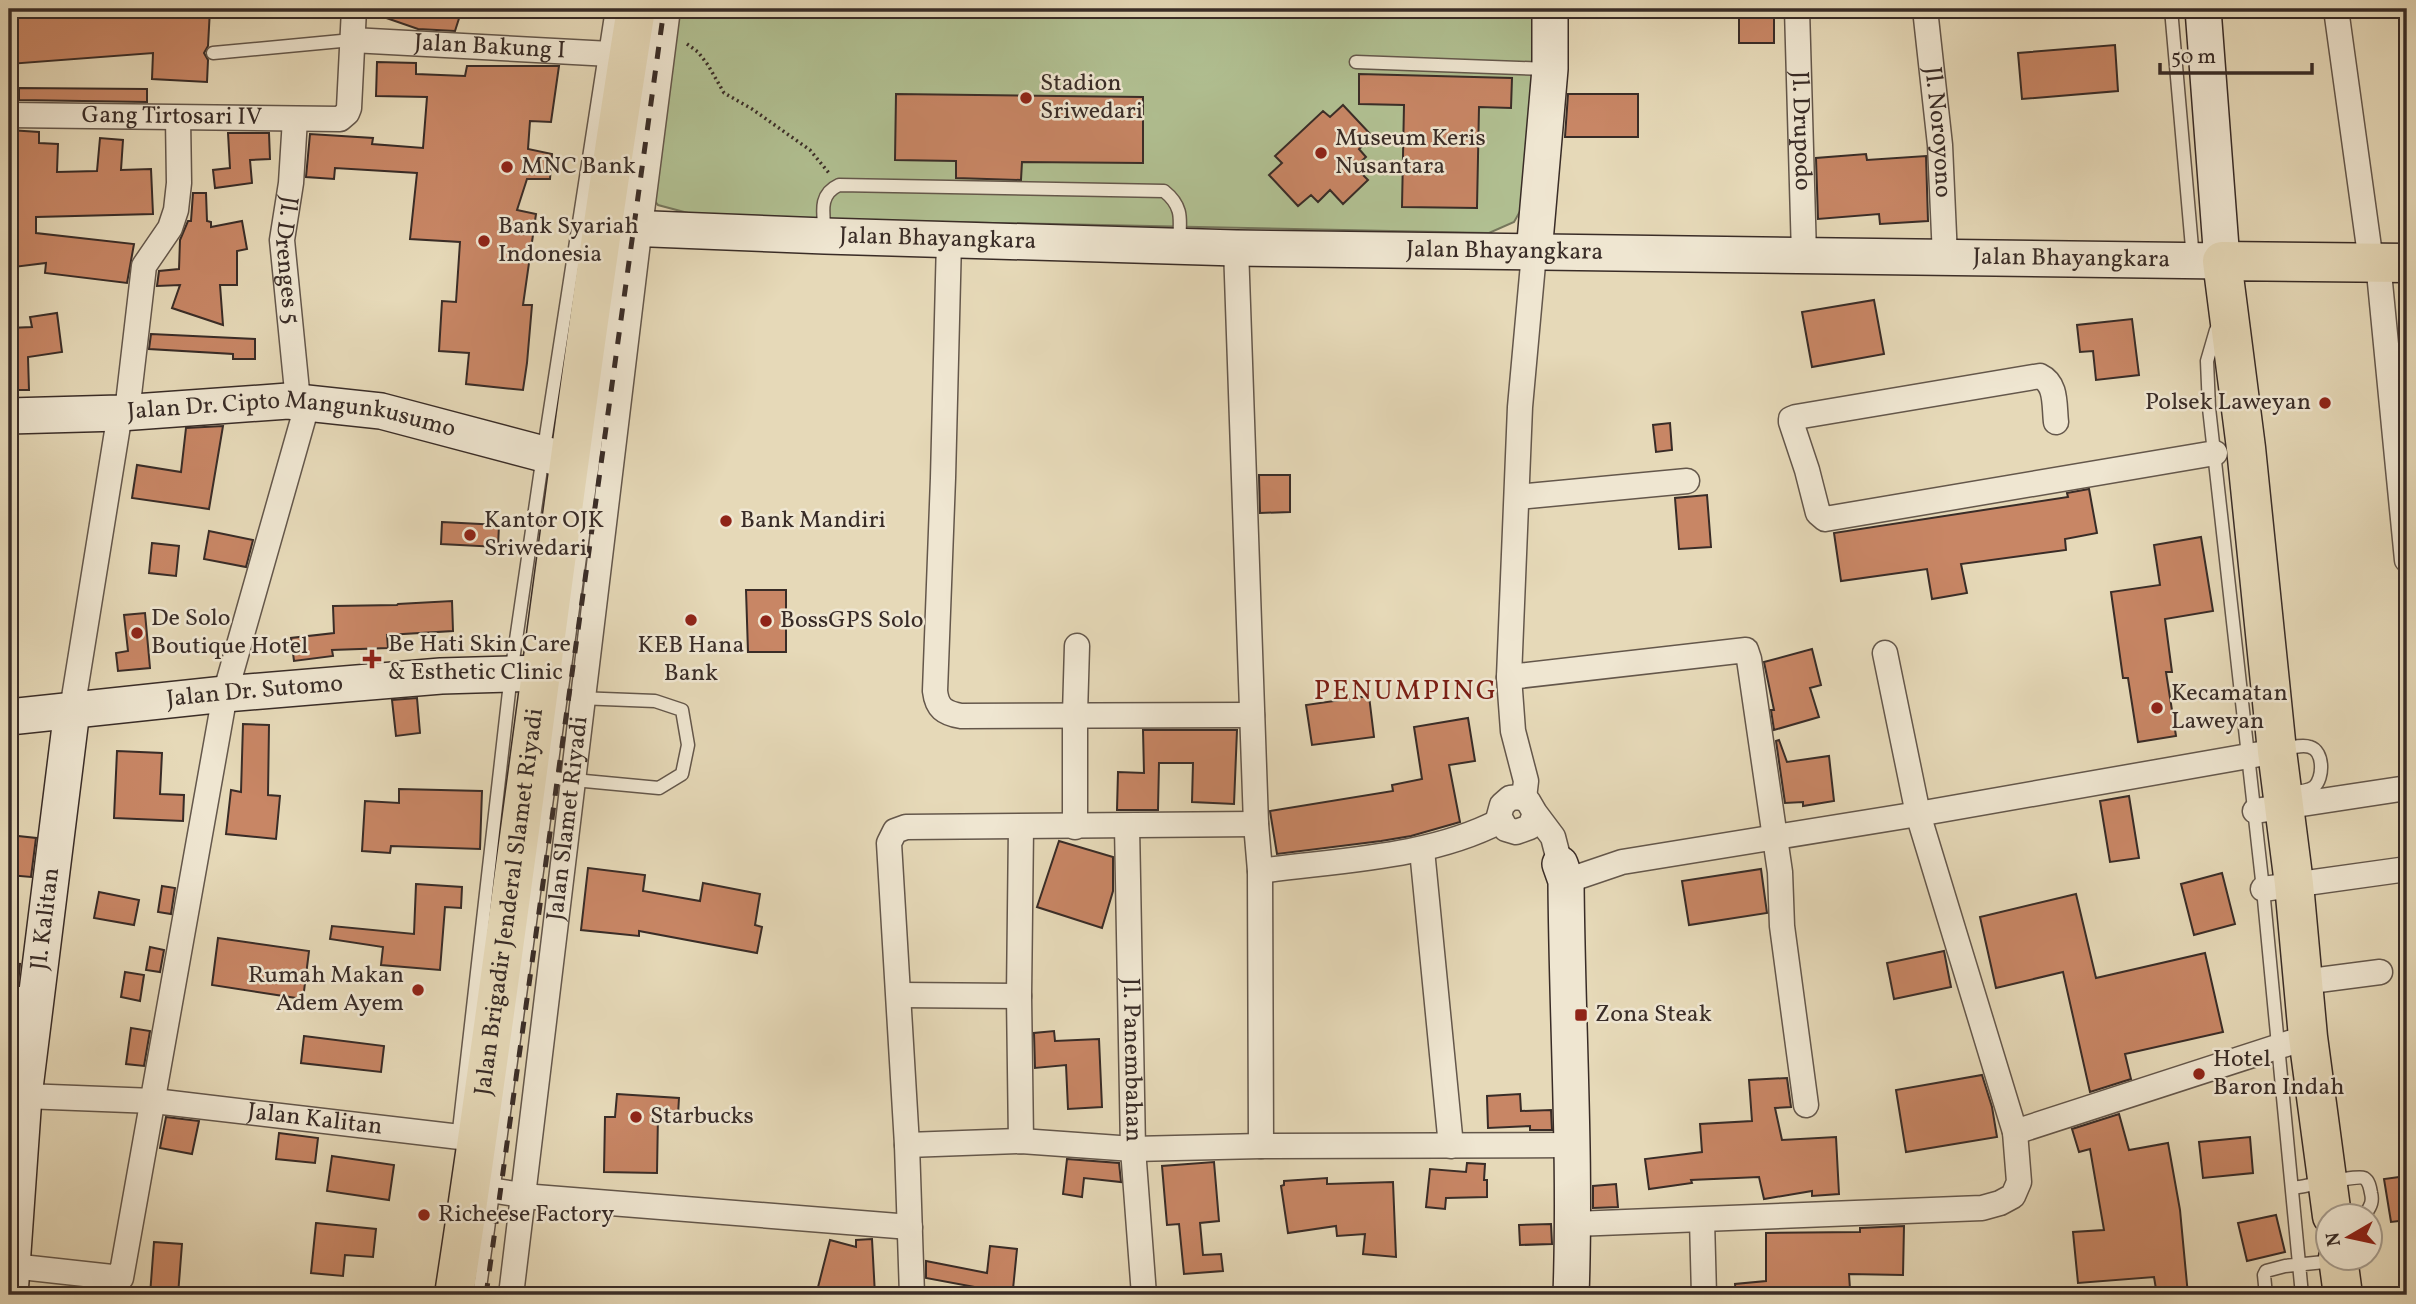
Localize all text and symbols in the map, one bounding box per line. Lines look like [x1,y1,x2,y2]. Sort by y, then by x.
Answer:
street label: Jalan Bakung I [413,26,566,69]
scale bar [2160,32,2313,76]
text: 50 m [2171,43,2216,72]
street label: Jl. Noroyono [1914,65,1959,199]
place label: Stadion Sriwedari [1040,67,1143,129]
street label: Jl. Drupodo [1782,71,1819,191]
marker: Stadion Sriwedari [1018,90,1034,106]
street label: Gang Tirtosari IV [81,99,262,135]
place label: Museum Keris Nusantara [1335,122,1486,184]
marker: Museum Keris Nusantara [1313,145,1329,161]
place label: MNC Bank [521,150,636,184]
marker: MNC Bank [499,159,515,175]
street label: Jl. Drenges 5 [265,193,307,326]
place label: Bank Syariah Indonesia [498,210,639,272]
street label: Jalan Bhayangkara [839,219,1037,259]
marker: Bank Syariah Indonesia [476,233,492,249]
street label: Jalan Bhayangkara [1406,233,1603,270]
street label: Jalan Bhayangkara [1973,241,2170,277]
street label: Jalan Dr. Cipto Mangunkusumo [126,384,459,447]
place label: Polsek Laweyan [2145,386,2311,420]
marker: Polsek Laweyan [2317,395,2333,411]
place label: Kantor OJK Sriwedari [484,504,604,566]
place label: Bank Mandiri [740,504,886,538]
marker: Bank Mandiri [718,513,734,529]
marker: Kantor OJK Sriwedari [462,527,478,543]
place label: De Solo Boutique Hotel [151,602,308,664]
place label: BossGPS Solo [780,604,924,638]
marker: KEB Hana Bank [683,612,699,628]
marker: BossGPS Solo [758,613,774,629]
marker: De Solo Boutique Hotel [129,625,145,641]
place label: Be Hati Skin Care & Esthetic Clinic [388,628,571,690]
place label: KEB Hana Bank [638,629,744,691]
marker: Be Hati Skin Care & Esthetic Clinic [362,649,382,669]
street label: Jalan Dr. Sutomo [165,667,344,717]
district label: PENUMPING [1314,672,1498,711]
place label: Kecamatan Laweyan [2171,677,2288,739]
marker: Kecamatan Laweyan [2149,700,2165,716]
street label: Jalan Brigadir Jenderal Slamet Riyadi [467,706,553,1098]
street label: Jalan Slamet Riyadi [539,714,598,923]
street label: Jl. Kalitan [23,866,69,972]
place label: Rumah Makan Adem Ayem [248,959,404,1021]
street label: Jl. Panembahan [1113,978,1150,1142]
marker: Rumah Makan Adem Ayem [410,982,426,998]
place label: Zona Steak [1595,998,1712,1032]
marker: Zona Steak [1573,1007,1589,1023]
place label: Hotel Baron Indah [2213,1043,2344,1105]
marker: Hotel Baron Indah [2191,1066,2207,1082]
street label: Jalan Kalitan [246,1095,384,1145]
place label: Starbucks [650,1100,754,1134]
marker: Starbucks [628,1109,644,1125]
place label: Richeese Factory [438,1198,614,1232]
north arrow [2314,1202,2384,1272]
marker: Richeese Factory [416,1207,432,1223]
text: N [2320,1230,2348,1248]

